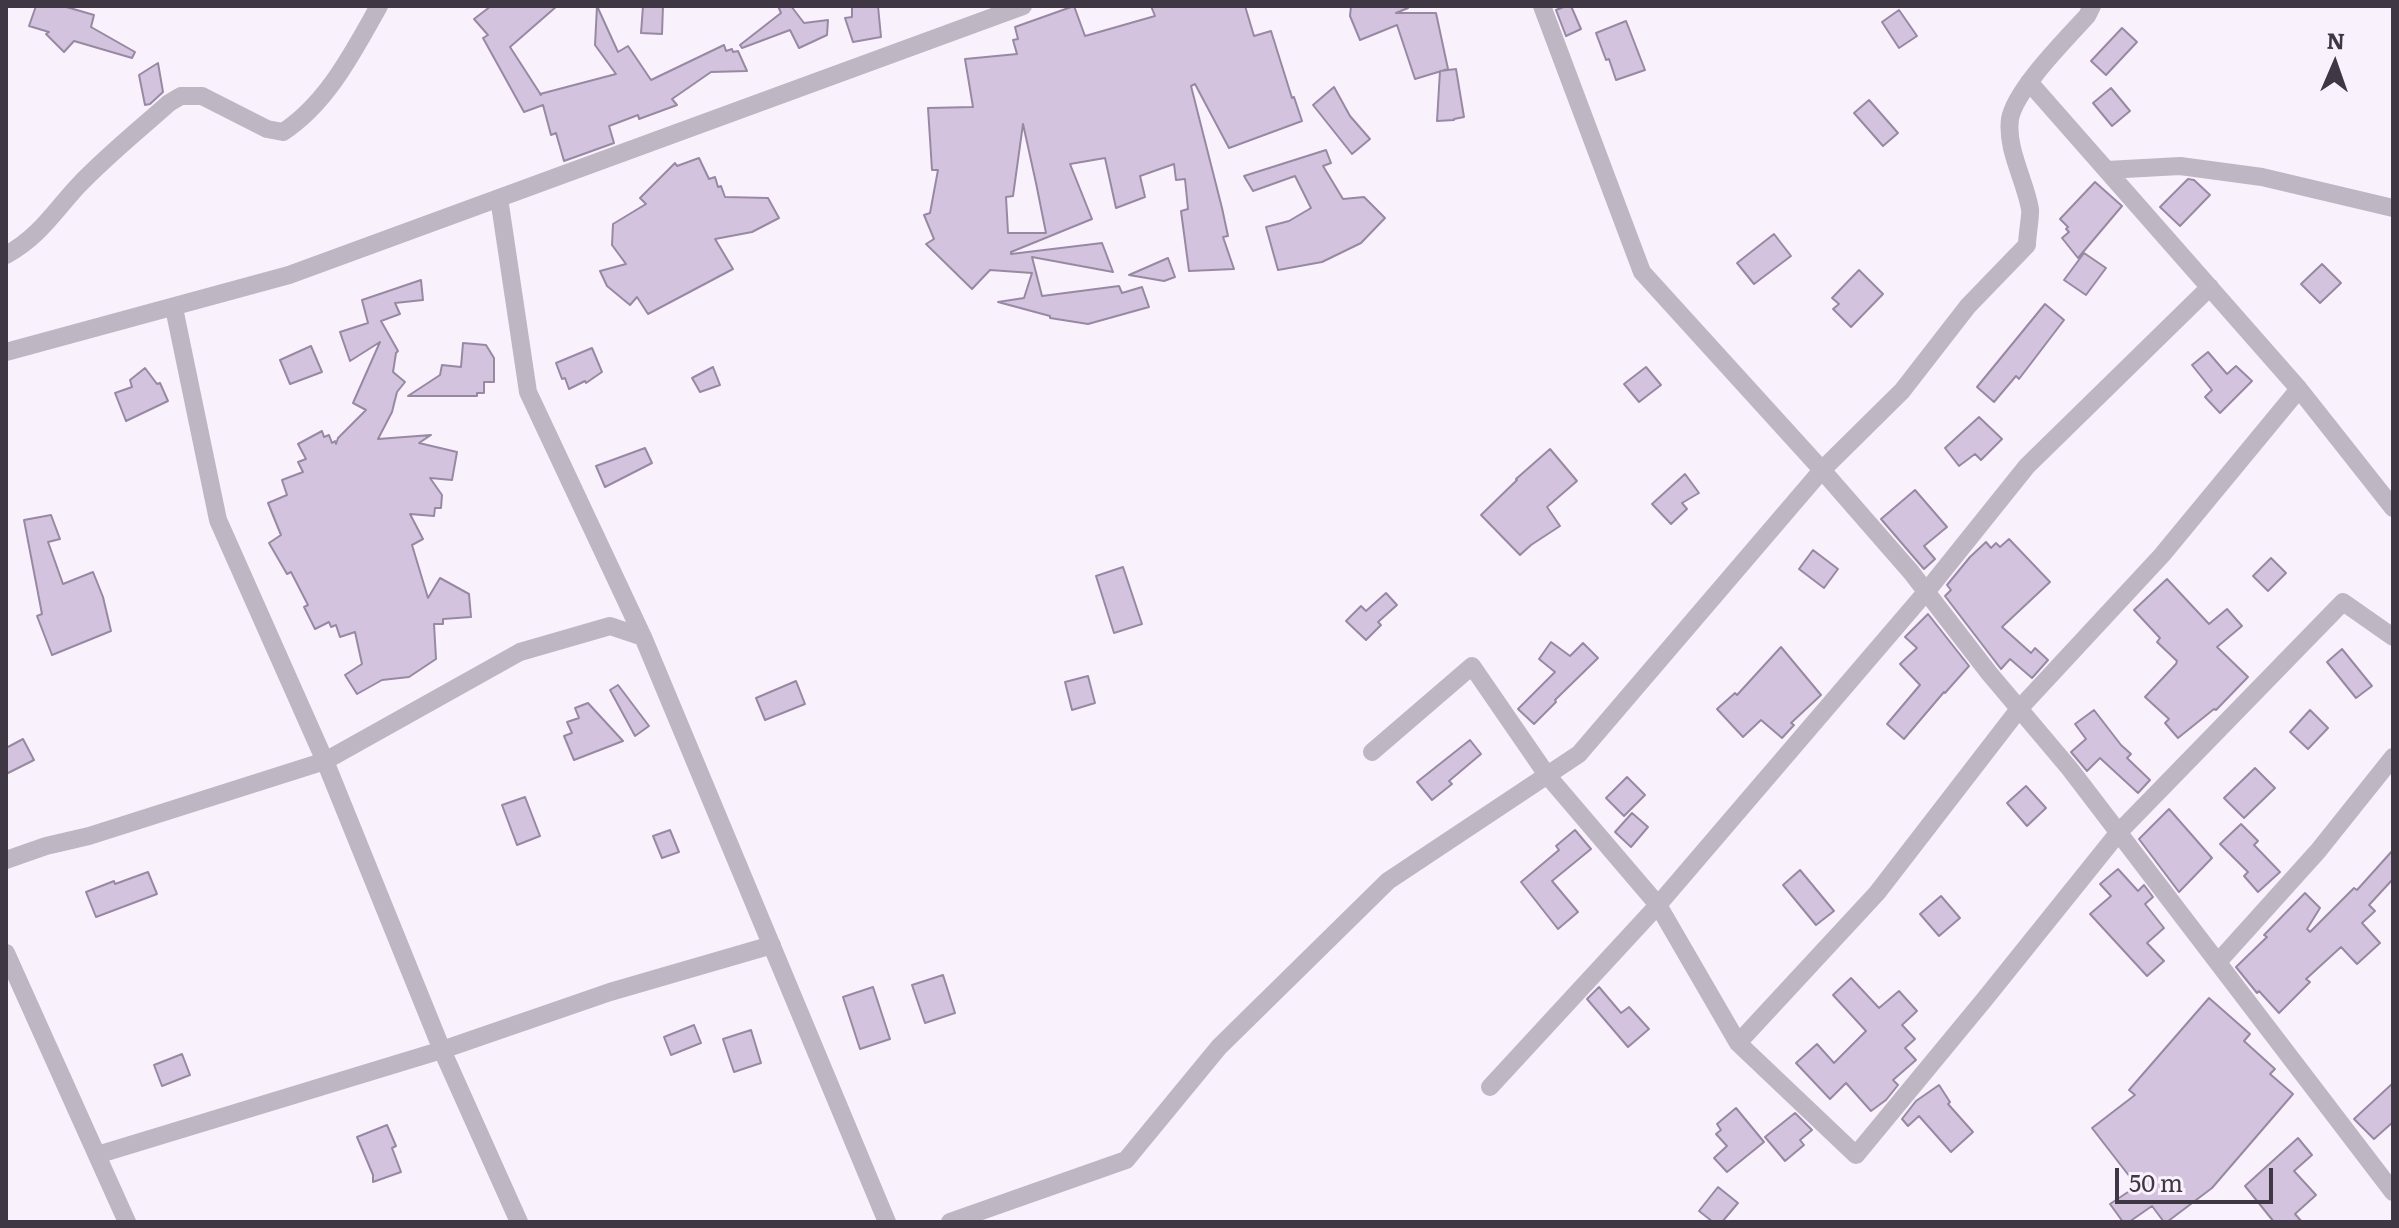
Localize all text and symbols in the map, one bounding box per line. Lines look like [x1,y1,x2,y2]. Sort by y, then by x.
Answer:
text: N [2326,23,2346,56]
north arrow [2295,24,2375,104]
scale bar [2119,1152,2277,1202]
text: 50 m [2129,1164,2183,1199]

